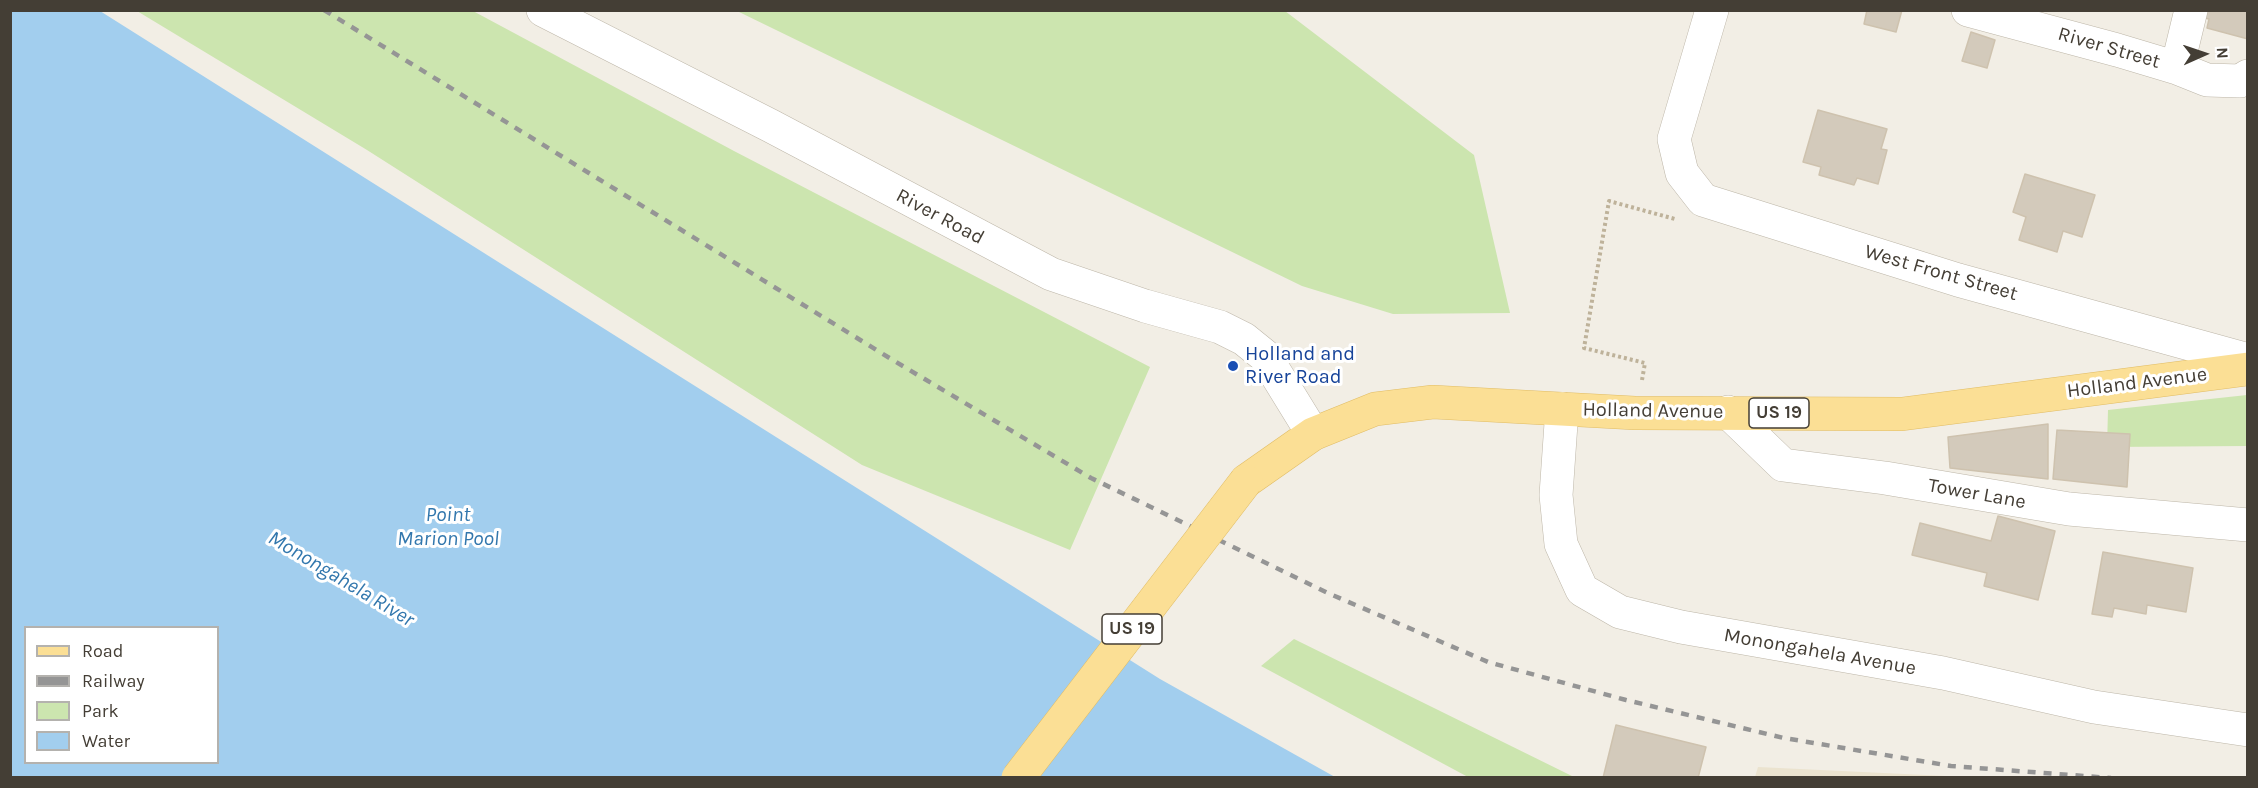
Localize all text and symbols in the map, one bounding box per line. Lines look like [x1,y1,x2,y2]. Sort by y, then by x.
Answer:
street label: River Street [2055,22,2163,74]
north arrow [2174,24,2234,84]
text: N [2213,47,2232,59]
street label: River Road [892,184,988,250]
street label: West Front Street [1862,240,2020,306]
place label: Holland and River Road [1245,342,1355,389]
marker: Holland and River Road [1226,359,1240,373]
street label: Holland Avenue [2066,362,2208,404]
street label: Holland Avenue [1582,398,1724,424]
road number: US 19 [1749,398,1809,428]
street label: Tower Lane [1926,474,2028,514]
water label: Point Marion Pool [397,502,499,552]
water label: Monongahela River [263,525,419,633]
road number: US 19 [1102,614,1162,644]
street label: Monongahela Avenue [1722,623,1918,681]
legend [24,626,219,764]
text: Road [82,640,123,662]
text: Railway [82,670,145,692]
text: Park [82,700,119,722]
text: Water [82,730,130,752]

